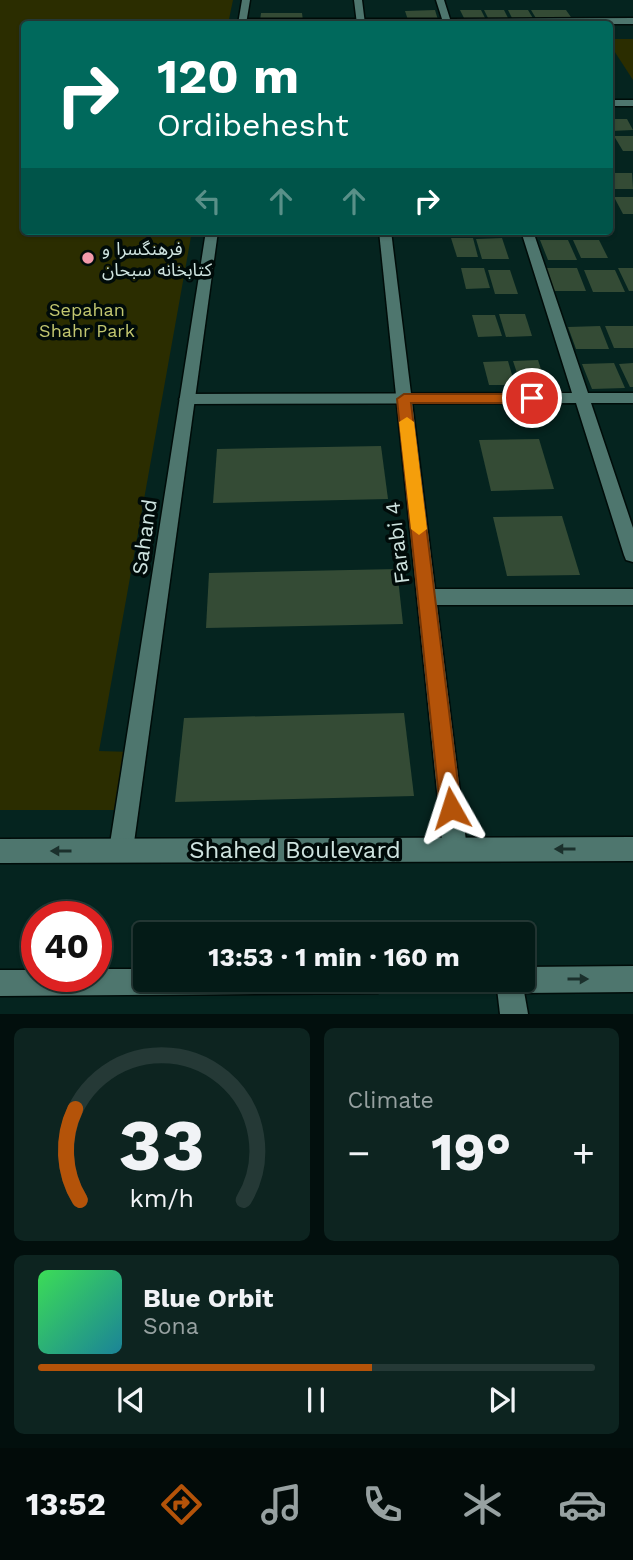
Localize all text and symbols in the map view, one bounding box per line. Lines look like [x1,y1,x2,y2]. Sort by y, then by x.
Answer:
text: 120 m [157,47,299,105]
icon: right [42,49,133,140]
text: Ordibehesht [157,106,349,144]
icon: left [189,182,227,220]
icon: ahead [262,182,300,220]
icon: ahead [335,182,373,220]
icon: right [408,182,446,220]
place label: فرهنگسرا و کتابخانه سبحان [102,238,213,281]
marker: فرهنگسرا و کتابخانه سبحان [80,250,96,266]
park label: Sepahan Shahr Park [39,299,135,341]
pin [502,368,562,428]
icon: arrive [513,379,551,417]
street label: Sahand [126,498,162,576]
street label: Farabi 4 [380,501,414,585]
position arrow [414,771,488,845]
street label: Shahed Boulevard [189,836,401,864]
one-way arrow [554,843,576,855]
one-way arrow [49,845,71,857]
speed limit sign: 40 [21,901,112,992]
text: 13:53 · 1 min · 160 m [208,942,460,972]
one-way arrow [567,973,589,985]
text: Climate [348,1087,434,1114]
text: 33 [119,1103,205,1189]
text: 19° [431,1122,511,1183]
text: − [348,1131,370,1175]
text: + [572,1131,595,1175]
text: km/h [130,1184,194,1213]
text: Blue Orbit [143,1283,273,1313]
text: Sona [143,1313,199,1340]
icon: previous [112,1381,150,1419]
icon: pause [297,1381,335,1419]
icon: next [483,1381,521,1419]
icon: directions [157,1480,206,1529]
icon: music [257,1480,306,1529]
icon: phone [358,1480,407,1529]
icon: climate [458,1480,507,1529]
icon: car [558,1480,607,1529]
text: 13:52 [26,1485,106,1523]

